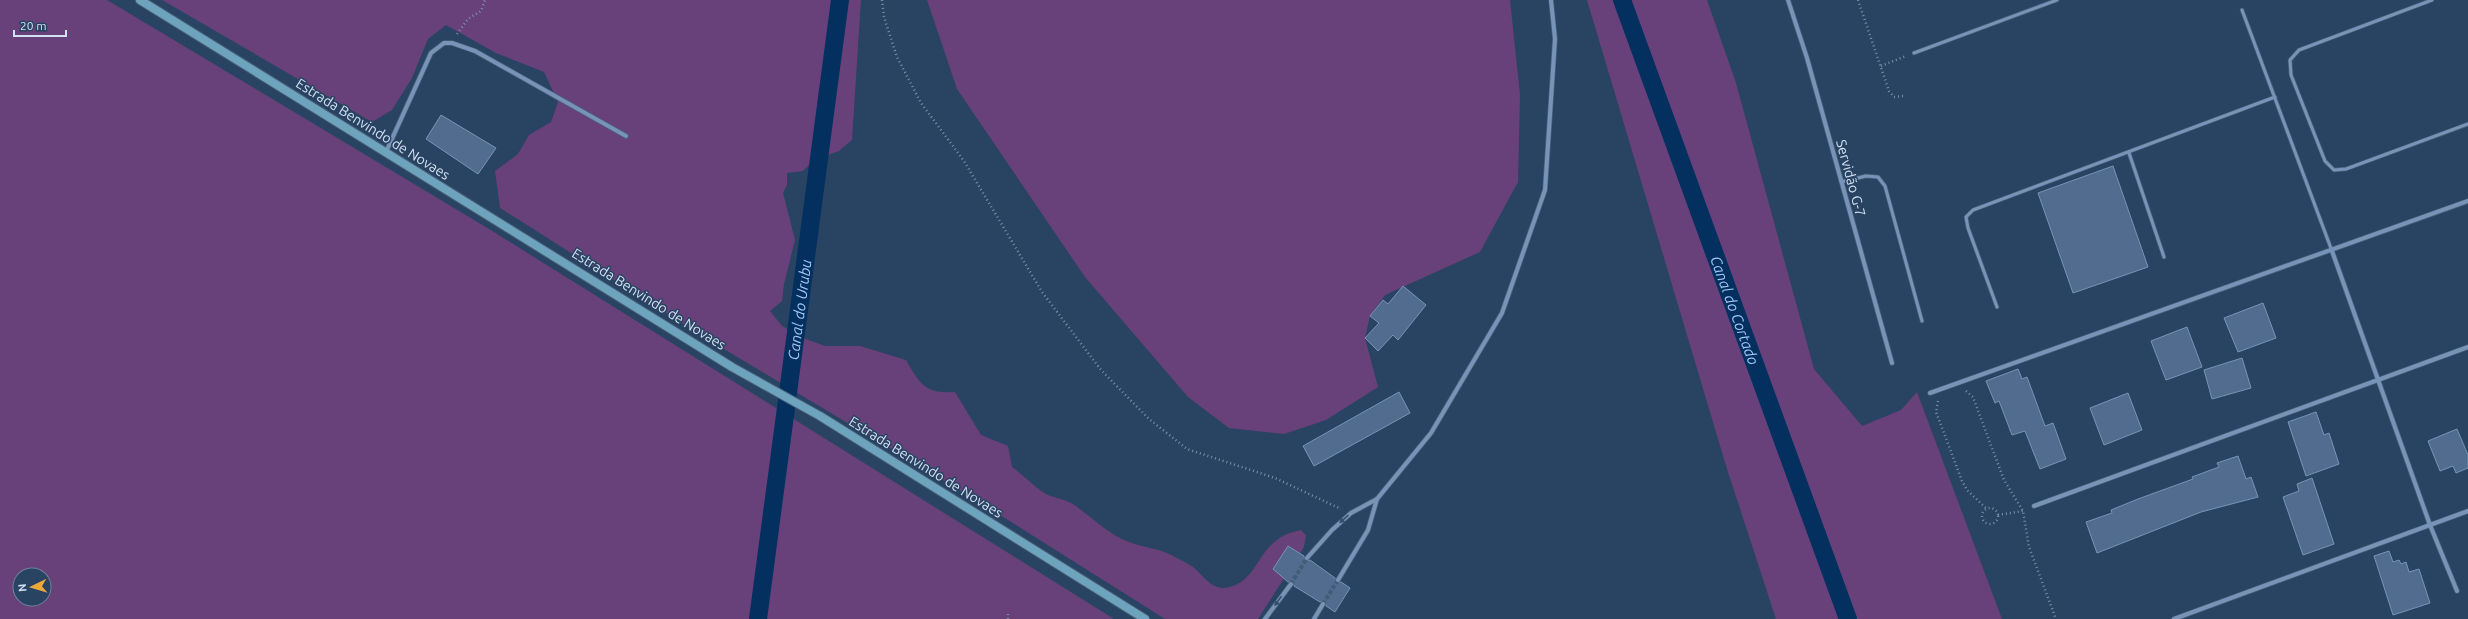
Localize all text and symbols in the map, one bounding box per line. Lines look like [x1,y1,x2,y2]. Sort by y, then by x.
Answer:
scale bar [14,12,66,38]
text: 20 m [20,19,47,32]
street label: Estrada Benvindo de Novaes [293,75,453,183]
street label: Servidão G-7 [1833,138,1869,218]
street label: Estrada Benvindo de Novaes [569,245,729,353]
water label: Canal do Cortado [1708,253,1763,367]
water label: Canal do Urubu [784,258,814,361]
street label: Estrada Benvindo de Novaes [846,413,1006,521]
one-way arrow [1339,514,1349,524]
north arrow [12,567,52,607]
text: N [16,583,28,592]
one-way arrow [1274,596,1282,607]

